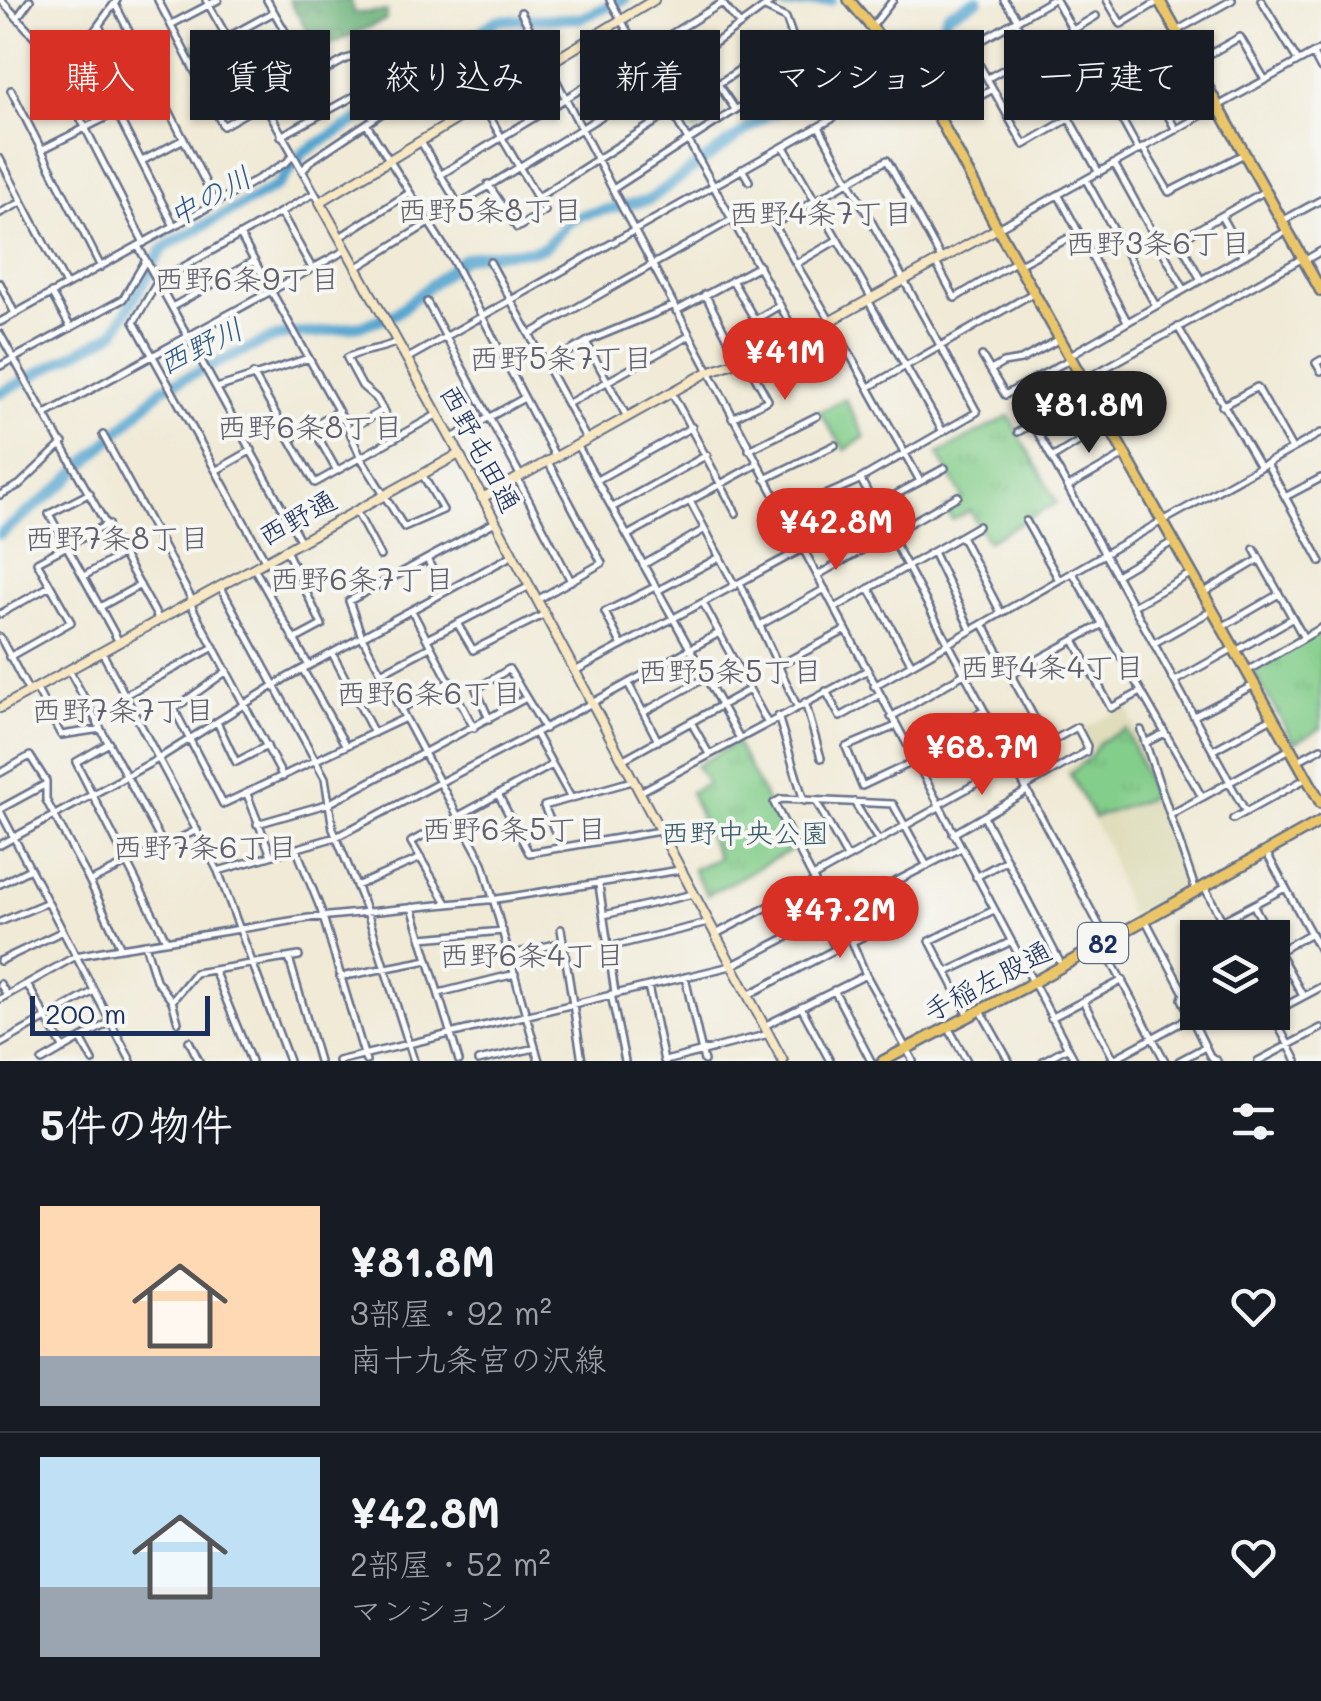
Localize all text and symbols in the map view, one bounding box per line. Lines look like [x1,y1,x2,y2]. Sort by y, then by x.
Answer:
chip: 購入 [30,30,170,120]
chip: 賃貸 [190,30,330,120]
chip: 絞り込み [350,30,560,120]
chip: 新着 [580,30,720,120]
chip: マンション [740,30,984,120]
chip: 一戸建て [1004,30,1214,120]
water label: 中の川 [160,156,258,234]
district label: 西野5条8丁目 [397,189,583,229]
district label: 西野4条7丁目 [729,192,913,232]
district label: 西野3条6丁目 [1065,222,1251,262]
district label: 西野6条9丁目 [154,258,340,298]
water label: 西野川 [151,307,249,383]
pin: ¥41M [726,318,844,403]
text: ¥41M [744,329,826,371]
district label: 西野5条7丁目 [469,337,653,377]
pin: ¥81.8M [1008,371,1170,456]
street label: 西野屯田通 [432,378,530,518]
text: ¥81.8M [1034,382,1144,424]
district label: 西野6条8丁目 [217,406,403,446]
street label: 西野通 [252,481,342,553]
pin: ¥42.8M [755,488,917,573]
text: ¥42.8M [779,499,893,541]
district label: 西野7条8丁目 [25,517,209,557]
district label: 西野6条7丁目 [270,558,454,598]
district label: 西野4条4丁目 [959,646,1145,686]
district label: 西野5条5丁目 [638,650,822,690]
district label: 西野6条6丁目 [336,672,522,712]
district label: 西野7条7丁目 [31,689,215,729]
pin: ¥68.7M [901,713,1063,798]
text: ¥68.7M [925,724,1039,766]
district label: 西野6条5丁目 [421,808,607,848]
park label: 西野中央公園 [661,814,829,850]
district label: 西野7条6丁目 [113,826,297,866]
pin: ¥47.2M [759,876,921,961]
text: ¥47.2M [784,887,896,929]
map controls [1180,920,1290,1030]
button: layers [1180,920,1290,1030]
road number: 82 [1078,923,1128,963]
street label: 手稲左股通 [917,931,1057,1029]
district label: 西野6条4丁目 [439,934,625,974]
scale bar [30,991,210,1036]
text: 200 m [45,995,126,1031]
icon: filters [1226,1094,1281,1149]
text: 5件の物件 [40,1096,233,1151]
text: ¥81.8M [350,1233,495,1288]
icon: home [120,1246,240,1366]
icon: heart [1226,1279,1281,1334]
text: 3部屋 · 92 m² [350,1291,552,1333]
text: 南十九条宮の沢線 [350,1337,606,1379]
text: ¥42.8M [350,1484,501,1539]
icon: home [120,1497,240,1617]
icon: heart [1226,1530,1281,1585]
text: 2部屋 · 52 m² [350,1542,551,1584]
text: マンション [350,1588,509,1630]

